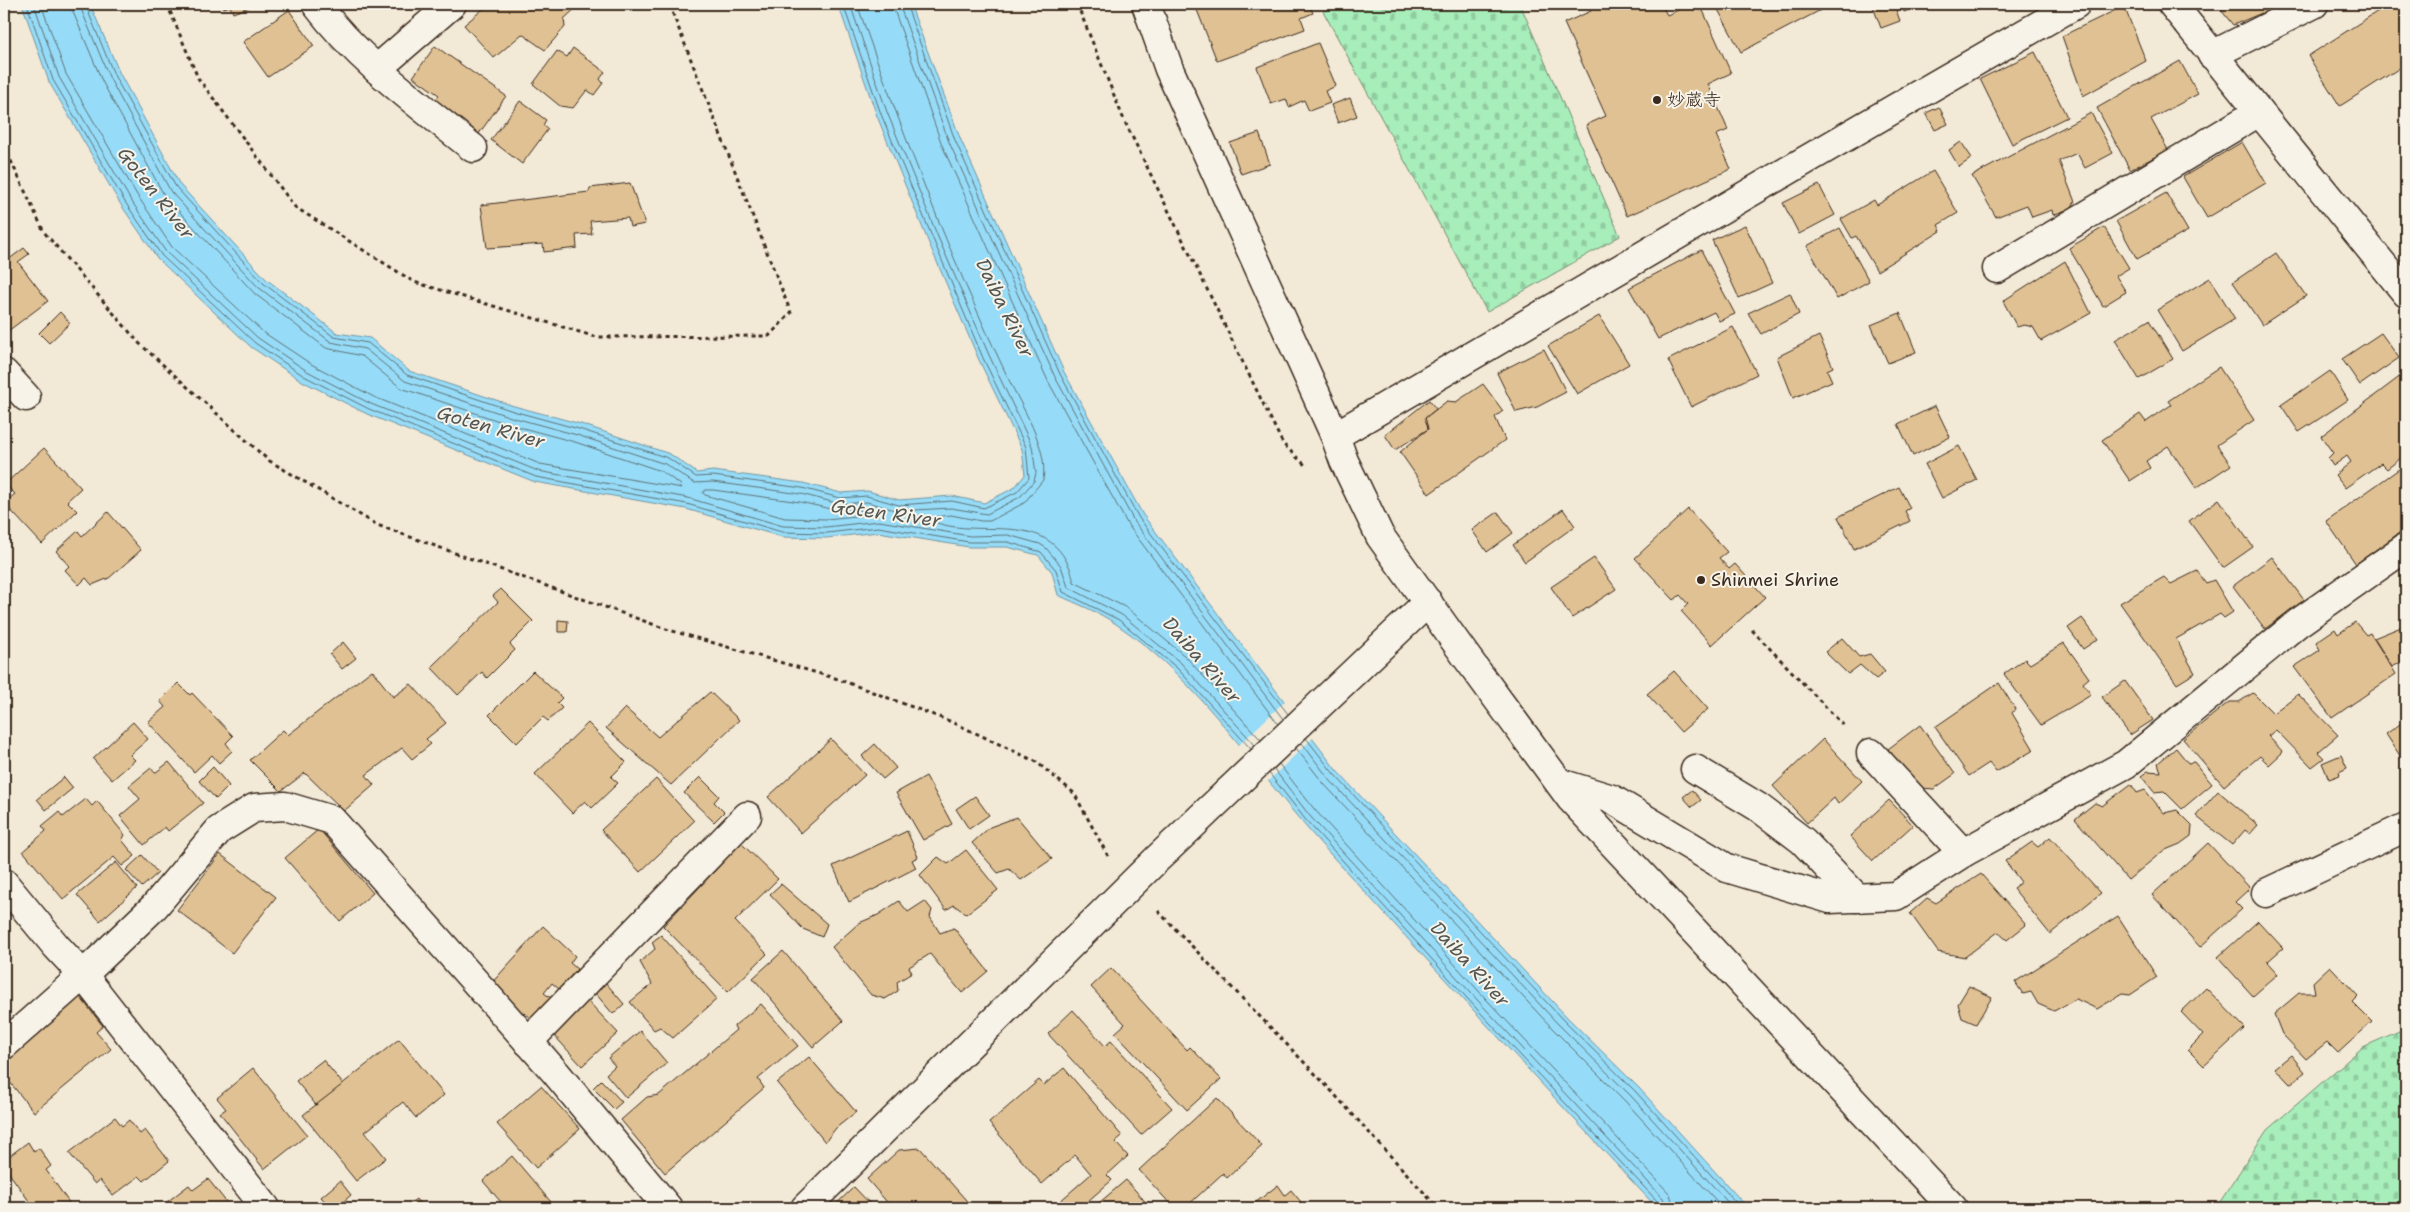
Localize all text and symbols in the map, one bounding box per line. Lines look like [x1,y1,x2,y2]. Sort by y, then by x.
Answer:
place label: 妙蔵寺 [1667,88,1721,112]
marker: 妙蔵寺 [1651,94,1663,106]
water label: Goten River [112,142,201,245]
water label: Daiba River [970,254,1040,363]
water label: Goten River [434,400,549,455]
water label: Goten River [829,493,944,533]
place label: Shinmei Shrine [1711,568,1839,592]
marker: Shinmei Shrine [1695,574,1707,586]
water label: Daiba River [1157,611,1247,710]
water label: Daiba River [1425,916,1516,1013]

